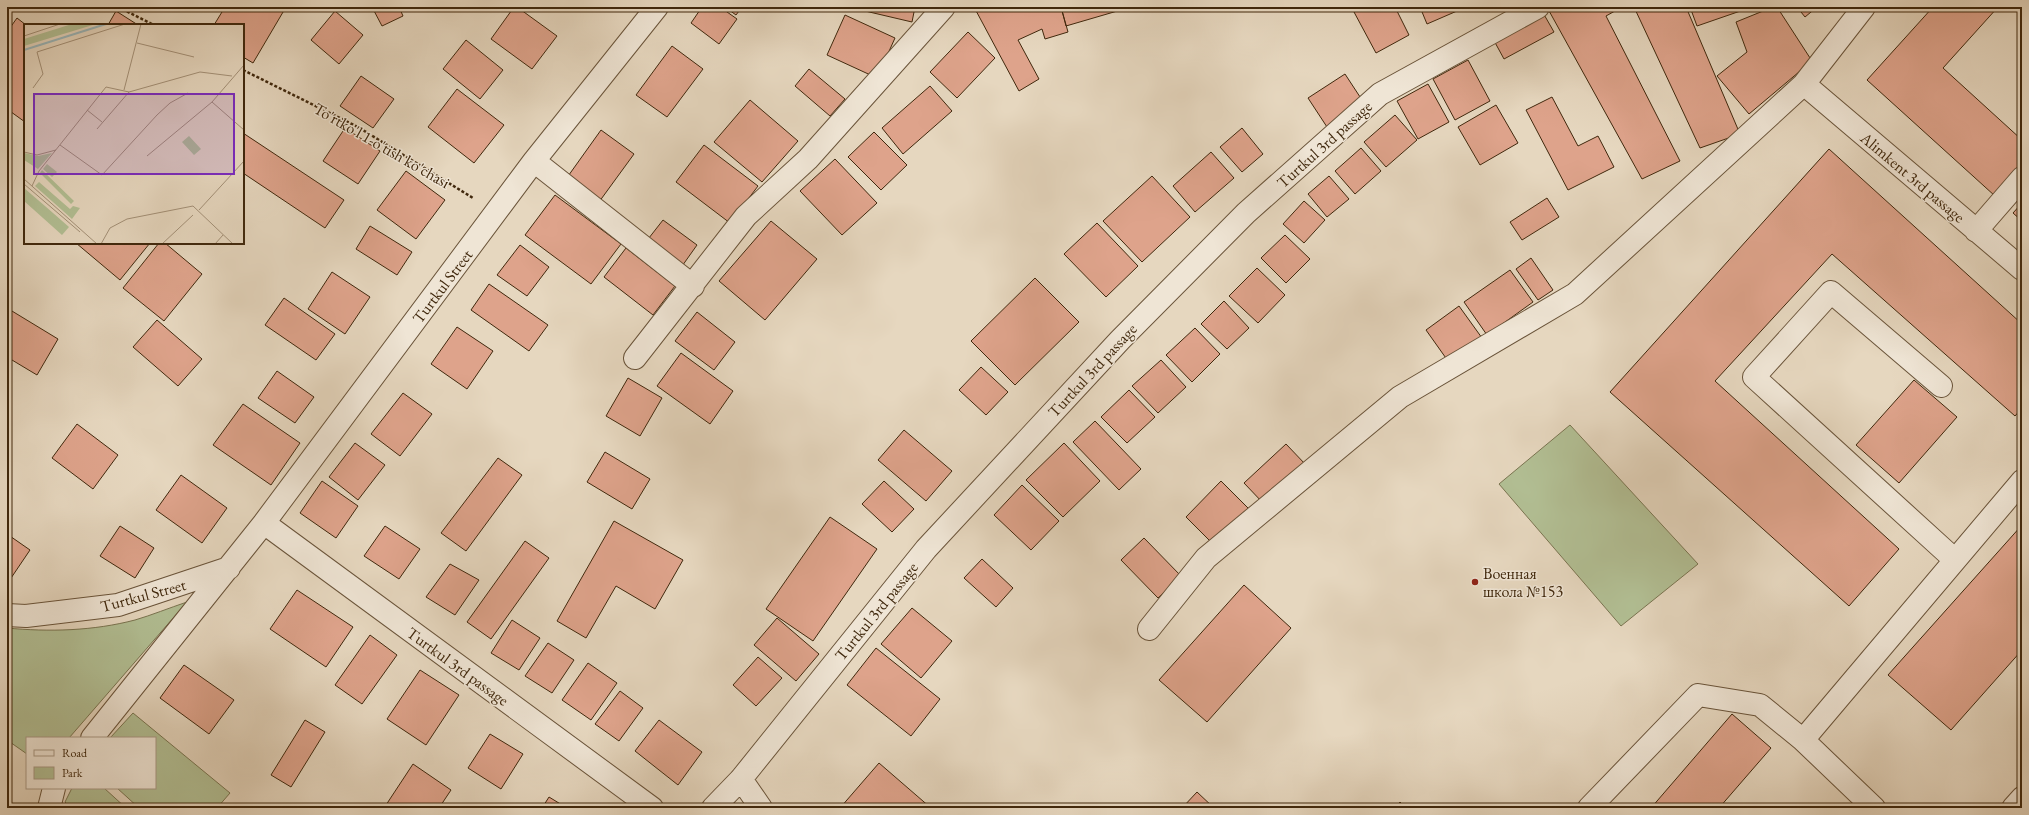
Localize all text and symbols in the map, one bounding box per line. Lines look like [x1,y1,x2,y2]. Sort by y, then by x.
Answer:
inset map [24,24,244,244]
street label: Turtkul 3rd passage [1272,96,1376,193]
street label: To'rtko'l 1-o'tish ko'chasi [310,98,454,193]
street label: Alimkent 3rd passage [1855,127,1969,227]
street label: Turtkul Street [408,245,477,328]
street label: Turtkul 3rd passage [1043,319,1141,422]
street label: Turtkul 3rd passage [830,558,923,665]
place label: Военная школа №153 [1483,563,1563,602]
street label: Turtkul Street [98,574,188,617]
marker: Военная школа №153 [1470,577,1480,587]
street label: Turtkul 3rd passage [403,622,513,710]
legend [26,737,156,789]
text: Road [62,745,88,761]
text: Park [62,765,83,781]

